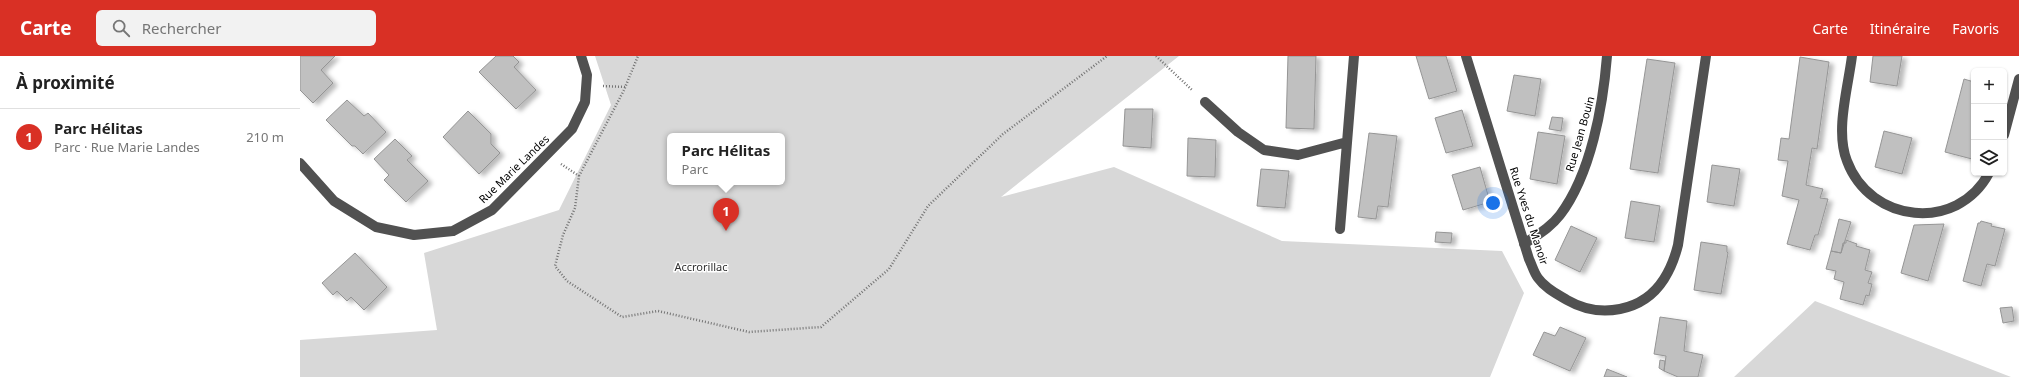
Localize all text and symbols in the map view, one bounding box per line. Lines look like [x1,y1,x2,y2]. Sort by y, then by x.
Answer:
search box [96,10,376,46]
text: Carte [20,15,72,41]
icon: search [110,17,132,39]
text: Rechercher [142,18,221,38]
text: Carte [1812,19,1848,38]
text: Itinéraire [1870,19,1930,38]
text: Favoris [1952,19,1999,38]
map controls [1971,68,2007,176]
button: + [1971,68,2007,104]
text: À proximité [16,71,115,94]
street label: Rue Jean Bouin [1562,94,1597,173]
button: − [1971,104,2007,140]
text: Parc Hélitas [54,118,143,138]
text: 1 [25,128,33,146]
text: 210 m [246,128,284,146]
street label: Rue Marie Landes [475,131,552,206]
popup [667,133,785,185]
text: Parc · Rue Marie Landes [54,138,200,156]
text: Parc Hélitas [682,140,770,160]
button: layers [1971,140,2007,176]
text: Parc [682,160,708,178]
street label: Rue Yves du Manoir [1507,165,1553,267]
your location [1483,193,1503,213]
pin: 1 [713,198,739,231]
park label: Accrorillac [674,259,728,274]

